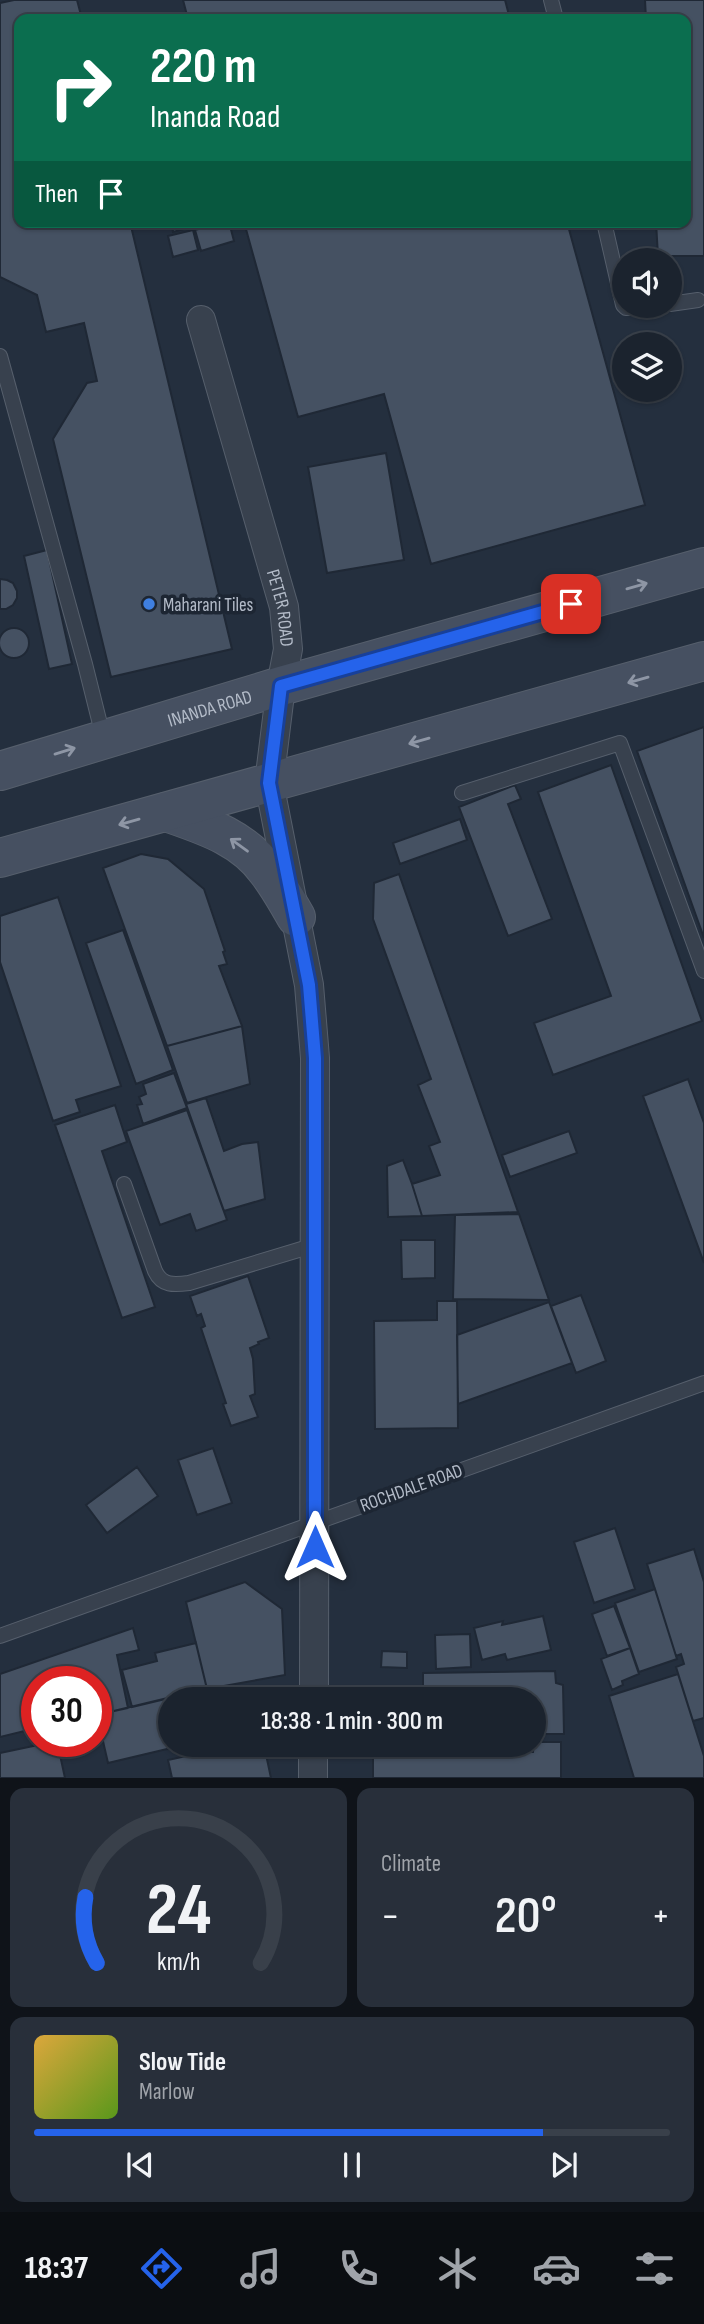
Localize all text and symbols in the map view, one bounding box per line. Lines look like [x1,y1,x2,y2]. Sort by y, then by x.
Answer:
text: 220 m [150,38,256,97]
icon: right [35,42,126,133]
text: Inanda Road [150,98,280,137]
icon: arrive [92,175,130,213]
text: Then [35,179,78,210]
map controls [612,248,682,402]
button: sound [612,248,682,318]
button: layers [612,332,682,402]
street label: PETER ROAD [261,567,298,648]
pin [541,574,601,634]
one-way arrow [625,579,648,592]
icon: arrive [552,585,590,623]
place label: Maharani Tiles [163,594,254,617]
marker: Maharani Tiles [141,596,157,612]
one-way arrow [627,674,650,687]
street label: INANDA ROAD [165,685,255,733]
one-way arrow [408,735,431,748]
one-way arrow [54,744,76,757]
one-way arrow [119,817,141,830]
one-way arrow [230,838,249,852]
street label: ROCHDALE ROAD [357,1459,466,1518]
position arrow [278,1510,352,1584]
speed limit sign: 30 [21,1666,112,1757]
text: 18:38 · 1 min · 300 m [261,1706,443,1737]
text: Climate [381,1850,441,1878]
text: 24 [146,1868,211,1956]
text: 20° [494,1885,557,1948]
text: − [381,1894,400,1939]
text: + [651,1894,670,1939]
text: km/h [157,1947,200,1978]
text: Slow Tide [139,2047,226,2078]
text: Marlow [139,2078,195,2106]
icon: previous [121,2146,159,2184]
icon: pause [333,2146,371,2184]
icon: next [545,2146,583,2184]
icon: directions [137,2244,186,2293]
icon: music [236,2244,285,2293]
icon: phone [334,2244,383,2293]
icon: climate [433,2244,482,2293]
icon: car [532,2244,581,2293]
icon: filters [630,2244,679,2293]
text: 18:37 [25,2249,88,2288]

